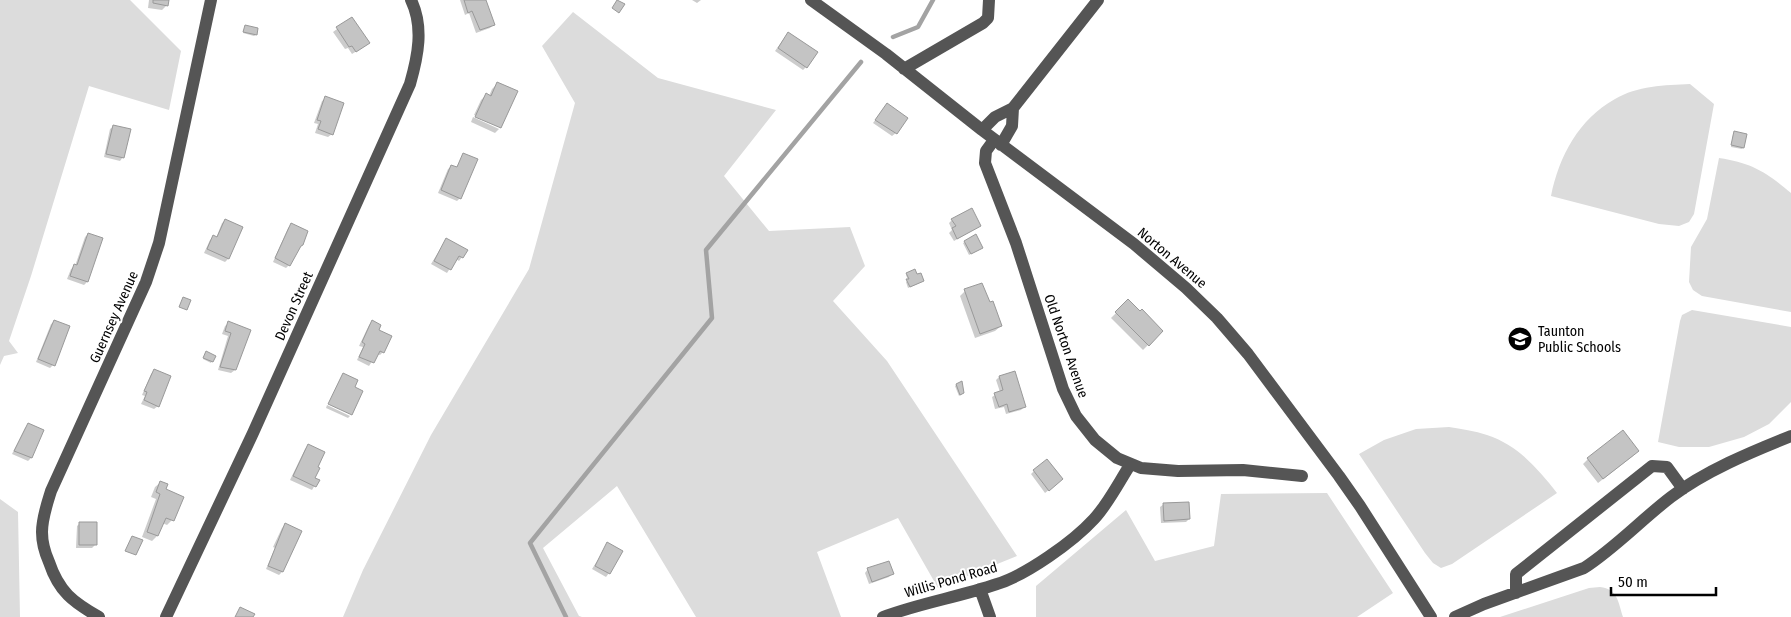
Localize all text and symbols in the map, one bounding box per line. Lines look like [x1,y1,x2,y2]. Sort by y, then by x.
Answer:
street label: Norton Avenue [1134,224,1210,292]
street label: Guernsey Avenue [86,268,142,366]
street label: Devon Street [271,269,317,343]
street label: Old Norton Avenue [1040,292,1092,400]
place label: Taunton Public Schools [1538,323,1621,356]
school or university icon: Taunton Public Schools [1507,326,1533,352]
street label: Willis Pond Road [903,559,999,601]
scale bar [1611,564,1716,596]
text: 50 m [1618,573,1648,591]

